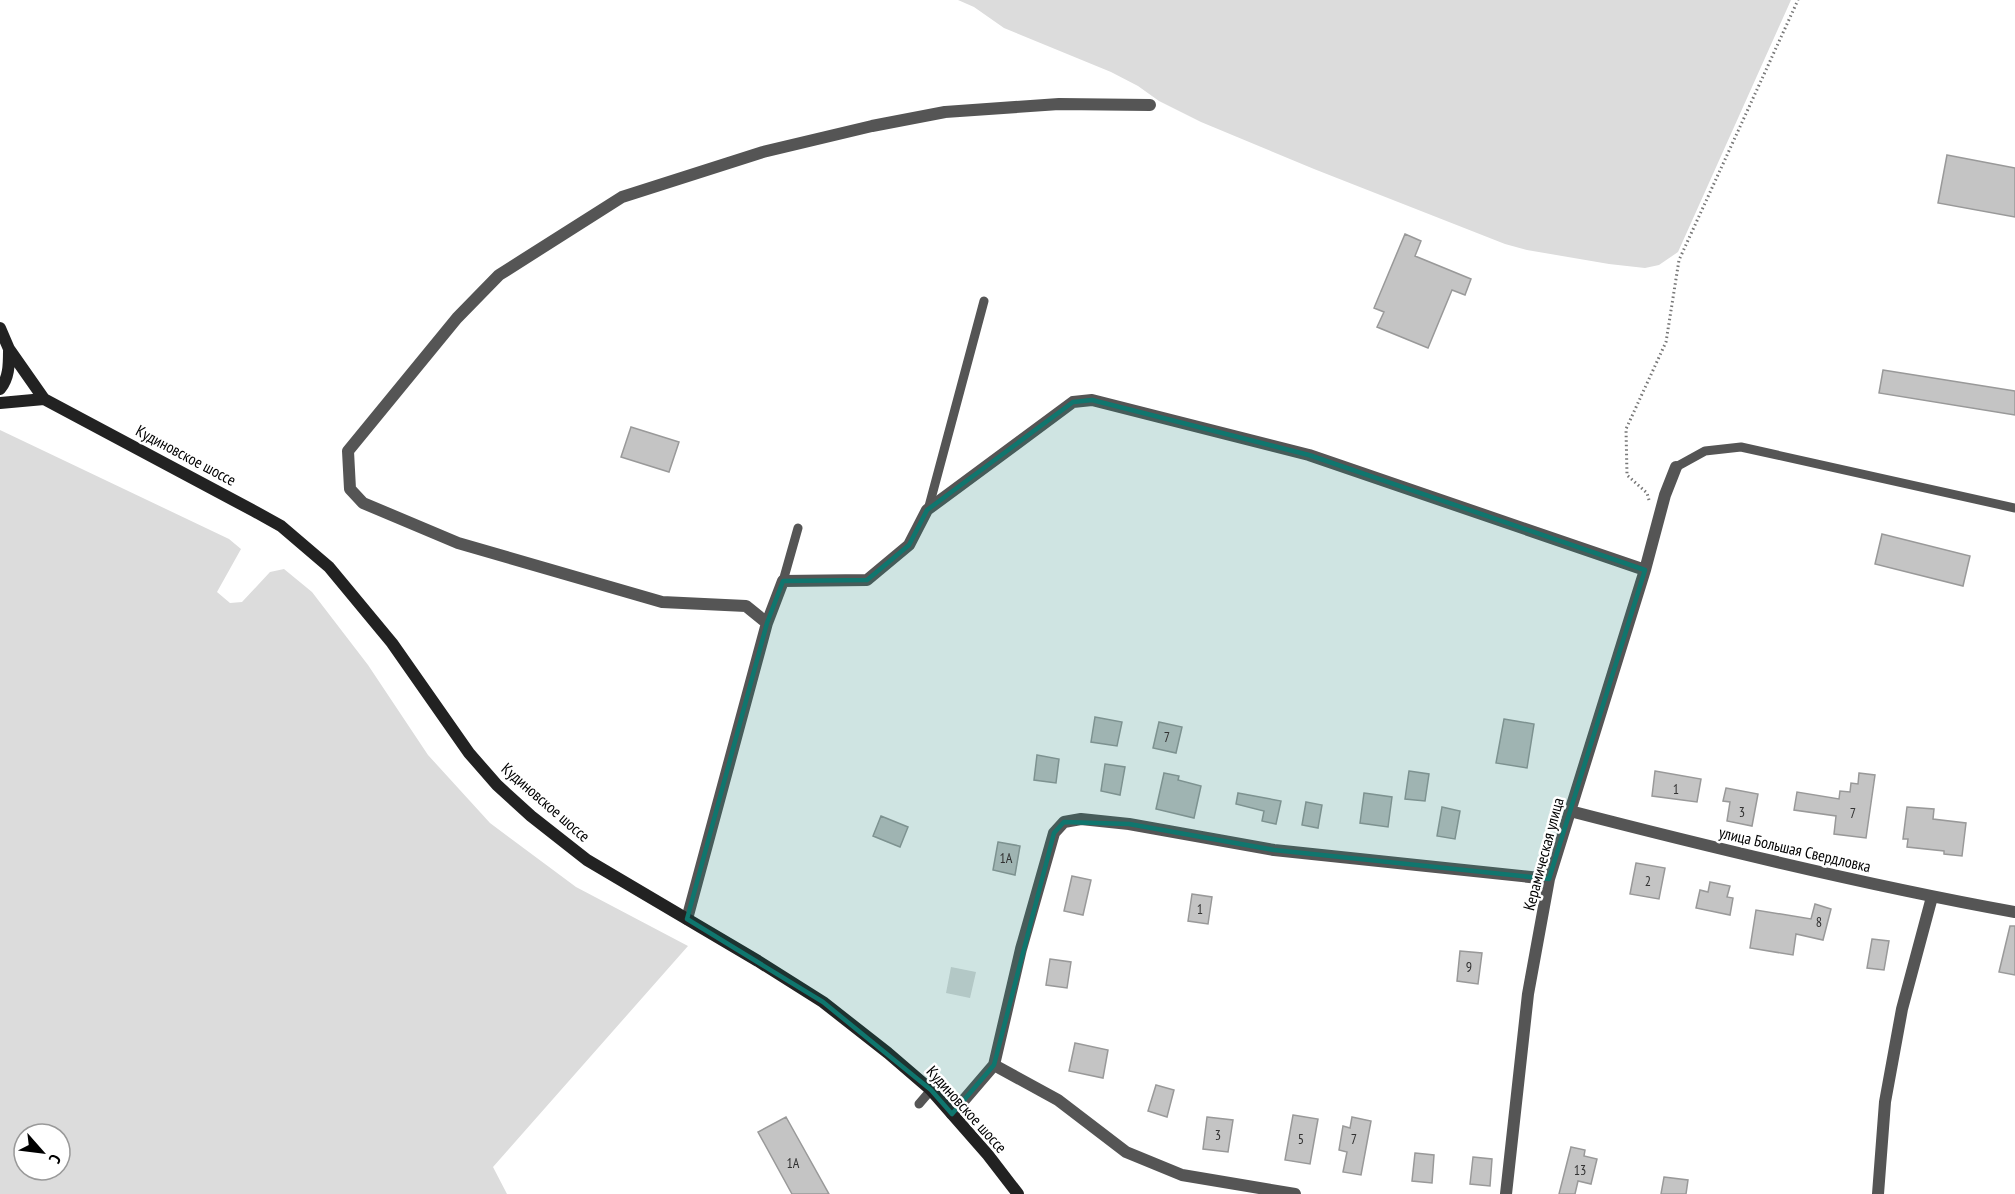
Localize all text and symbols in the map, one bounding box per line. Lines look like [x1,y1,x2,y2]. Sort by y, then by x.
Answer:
street label: Кудиновское шоссе [133,420,239,490]
house number: 7 [1164,728,1170,746]
street label: Кудиновское шоссе [498,758,594,846]
house number: 1 [1673,780,1679,798]
street label: Керамическая улица [1518,795,1568,913]
house number: 3 [1739,803,1745,821]
house number: 7 [1850,804,1856,822]
street label: улица Большая Свердловка [1717,822,1873,876]
house number: 1А [1000,849,1013,867]
house number: 2 [1645,872,1651,890]
house number: 1 [1197,900,1203,918]
house number: 8 [1816,913,1822,931]
house number: 9 [1466,958,1472,976]
street label: Кудиновское шоссе [923,1061,1011,1157]
north arrow [12,1122,72,1182]
house number: 3 [1215,1126,1221,1144]
house number: 5 [1298,1130,1304,1148]
house number: 7 [1351,1130,1357,1148]
text: С [44,1151,66,1168]
house number: 1А [787,1154,800,1172]
house number: 13 [1574,1161,1586,1179]

